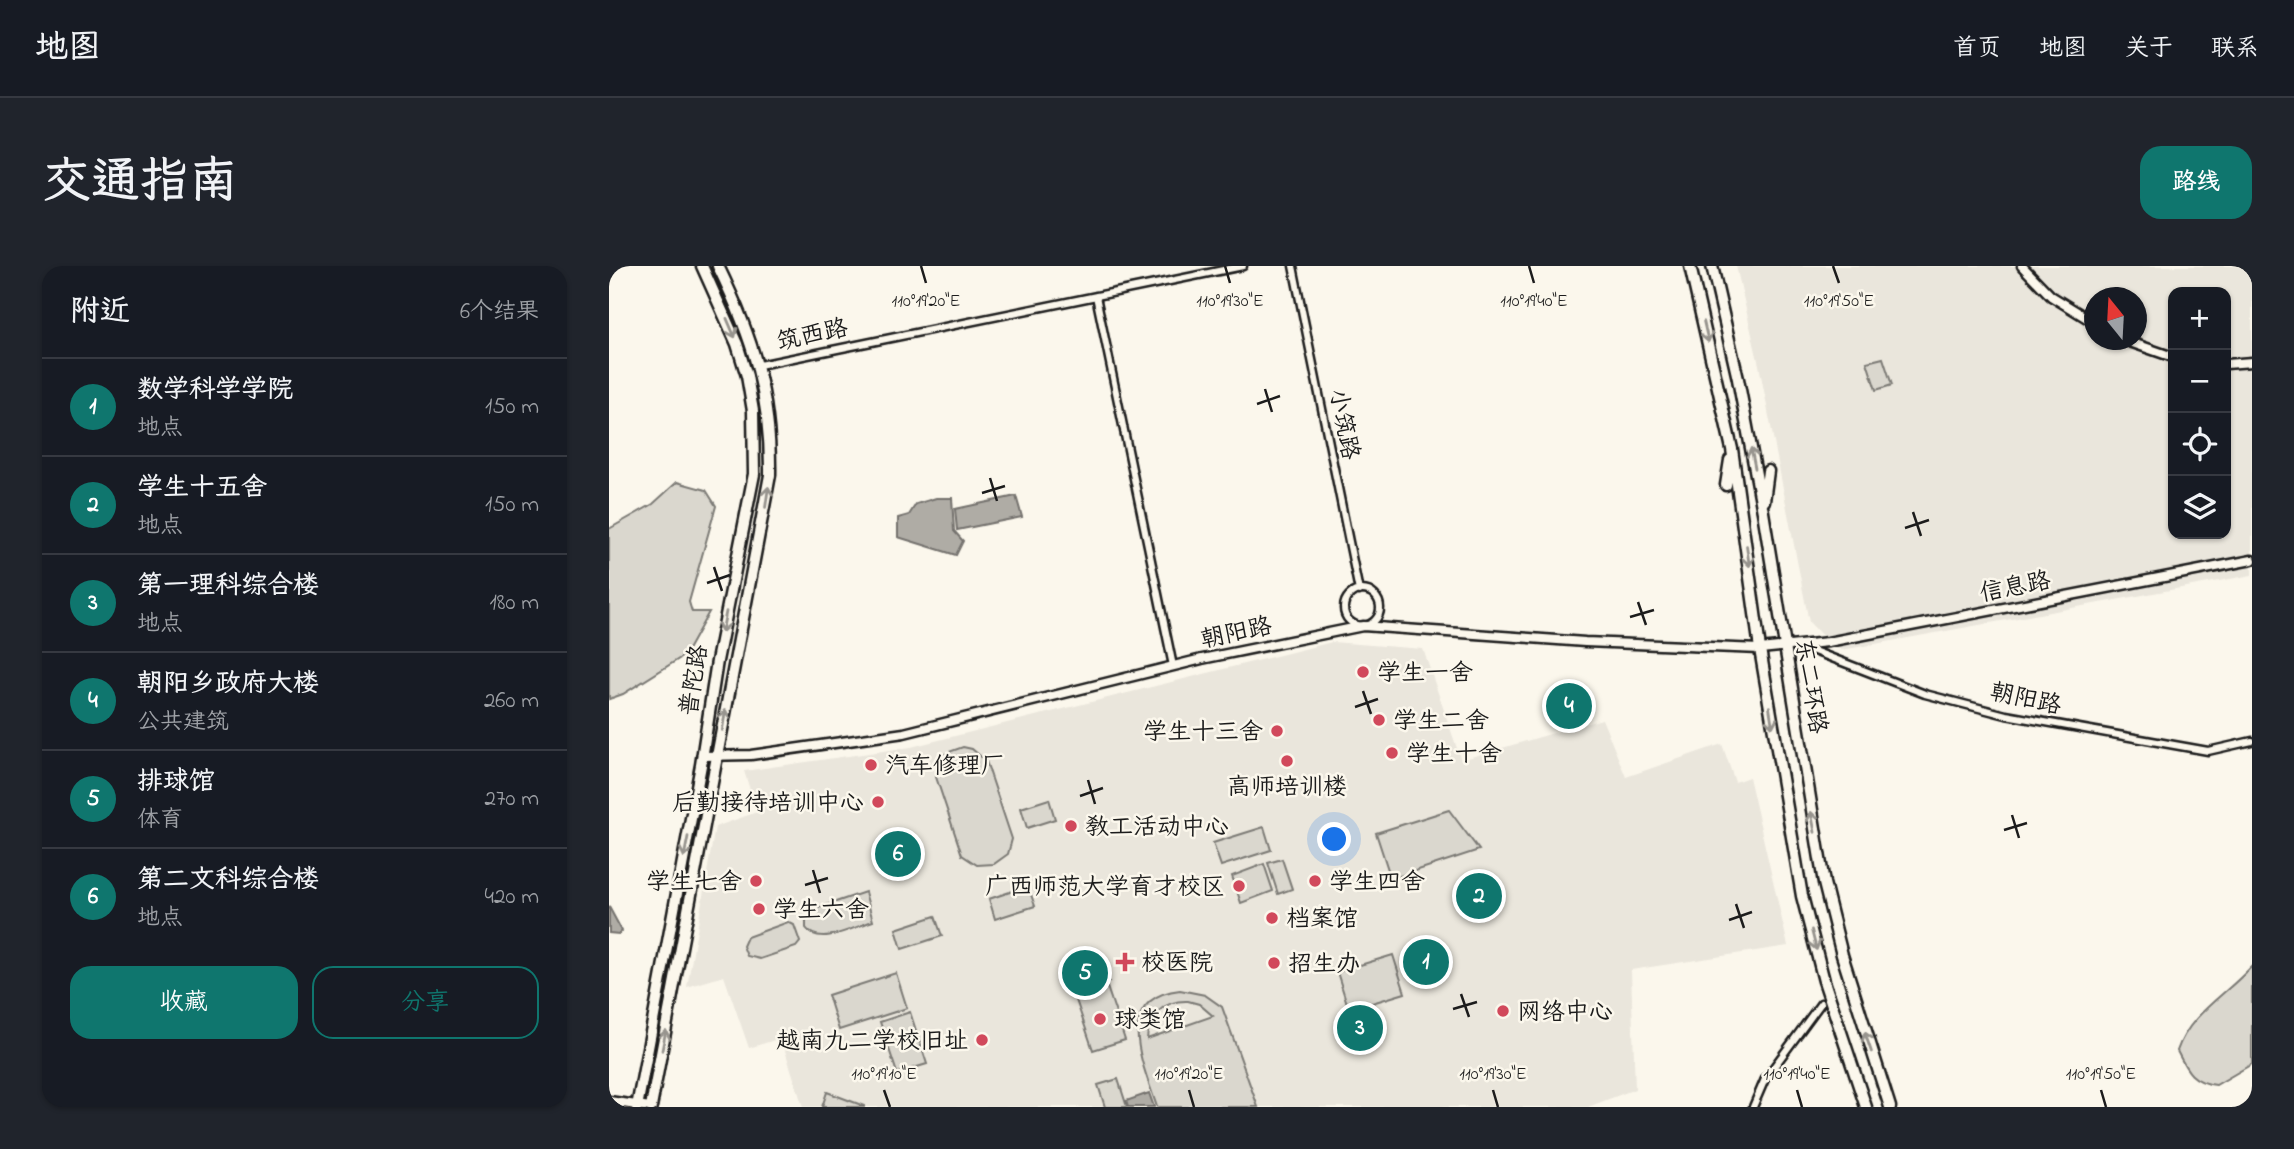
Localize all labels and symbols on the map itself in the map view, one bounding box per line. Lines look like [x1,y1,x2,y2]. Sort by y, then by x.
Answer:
north arrow [2084,287,2147,350]
text: 110°19'20"E [892,289,961,315]
text: 110°19'30"E [1196,289,1264,315]
text: 110°19'40"E [1500,289,1568,315]
text: 110°19'50"E [1804,289,1874,315]
street label: 筑西路 [774,312,851,361]
one-way arrow [725,317,738,338]
one-way arrow [1700,320,1713,343]
street label: 小筑路 [1318,386,1367,463]
one-way arrow [1746,447,1759,470]
one-way arrow [760,486,773,508]
one-way arrow [1742,544,1755,567]
street label: 信息路 [1977,564,2054,613]
one-way arrow [717,610,730,633]
street label: 朝阳路 [1198,610,1275,659]
street label: 东二环路 [1785,636,1834,737]
street label: 普陀路 [673,642,718,719]
place label: 学生一舍 [1377,657,1473,692]
marker: 学生一舍 [1355,664,1371,680]
street label: 朝阳路 [1987,676,2064,725]
pin: 4 [1546,680,1592,732]
place label: 学生二舍 [1393,705,1489,740]
one-way arrow [1765,705,1778,728]
one-way arrow [718,709,731,732]
marker: 学生二舍 [1371,712,1387,728]
place label: 学生十三舍 [1143,716,1263,751]
marker: 学生十三舍 [1269,723,1285,739]
place label: 学生十舍 [1406,738,1502,773]
marker: 学生十舍 [1384,745,1400,761]
place label: 汽车修理厂 [885,750,1005,785]
marker: 高师培训楼 [1279,753,1295,769]
marker: 汽车修理厂 [863,757,879,773]
place label: 高师培训楼 [1227,771,1347,806]
place label: 后勤接待培训中心 [672,787,864,822]
marker: 后勤接待培训中心 [870,794,886,810]
place label: 教工活动中心 [1085,811,1229,846]
one-way arrow [1805,811,1819,834]
marker: 教工活动中心 [1063,818,1079,834]
your location [1317,822,1351,856]
pin: 6 [875,828,921,880]
one-way arrow [679,835,692,858]
place label: 学生七舍 [646,866,742,901]
place label: 学生四舍 [1329,866,1425,901]
pin: 2 [1456,870,1502,922]
place label: 广西师范大学育才校区 [985,871,1225,906]
marker: 学生七舍 [748,873,764,889]
marker: 学生四舍 [1307,873,1323,889]
marker: 广西师范大学育才校区 [1231,878,1247,894]
place label: 学生六舍 [773,894,869,929]
marker: 学生六舍 [751,901,767,917]
place label: 档案馆 [1286,903,1358,938]
marker: 档案馆 [1264,910,1280,926]
one-way arrow [1808,928,1821,951]
pin: 1 [1403,936,1449,988]
pin: 5 [1062,947,1108,999]
place label: 校医院 [1141,947,1213,982]
place label: 招生办 [1288,948,1360,983]
marker: 校医院 [1115,952,1135,972]
marker: 招生办 [1266,955,1282,971]
place label: 网络中心 [1517,996,1613,1031]
pin: 3 [1337,1002,1383,1054]
marker: 网络中心 [1495,1003,1511,1019]
place label: 球类馆 [1114,1004,1186,1039]
marker: 球类馆 [1092,1011,1108,1027]
place label: 越南九二学校旧址 [776,1025,968,1060]
one-way arrow [658,1029,671,1052]
marker: 越南九二学校旧址 [974,1032,990,1048]
one-way arrow [1861,1032,1873,1054]
text: 110°19'10"E [851,1062,917,1088]
text: 110°19'20"E [1155,1062,1224,1088]
text: 110°19'30"E [1459,1062,1527,1088]
text: 110°19'40"E [1763,1062,1831,1088]
text: 110°19'50"E [2066,1062,2136,1088]

